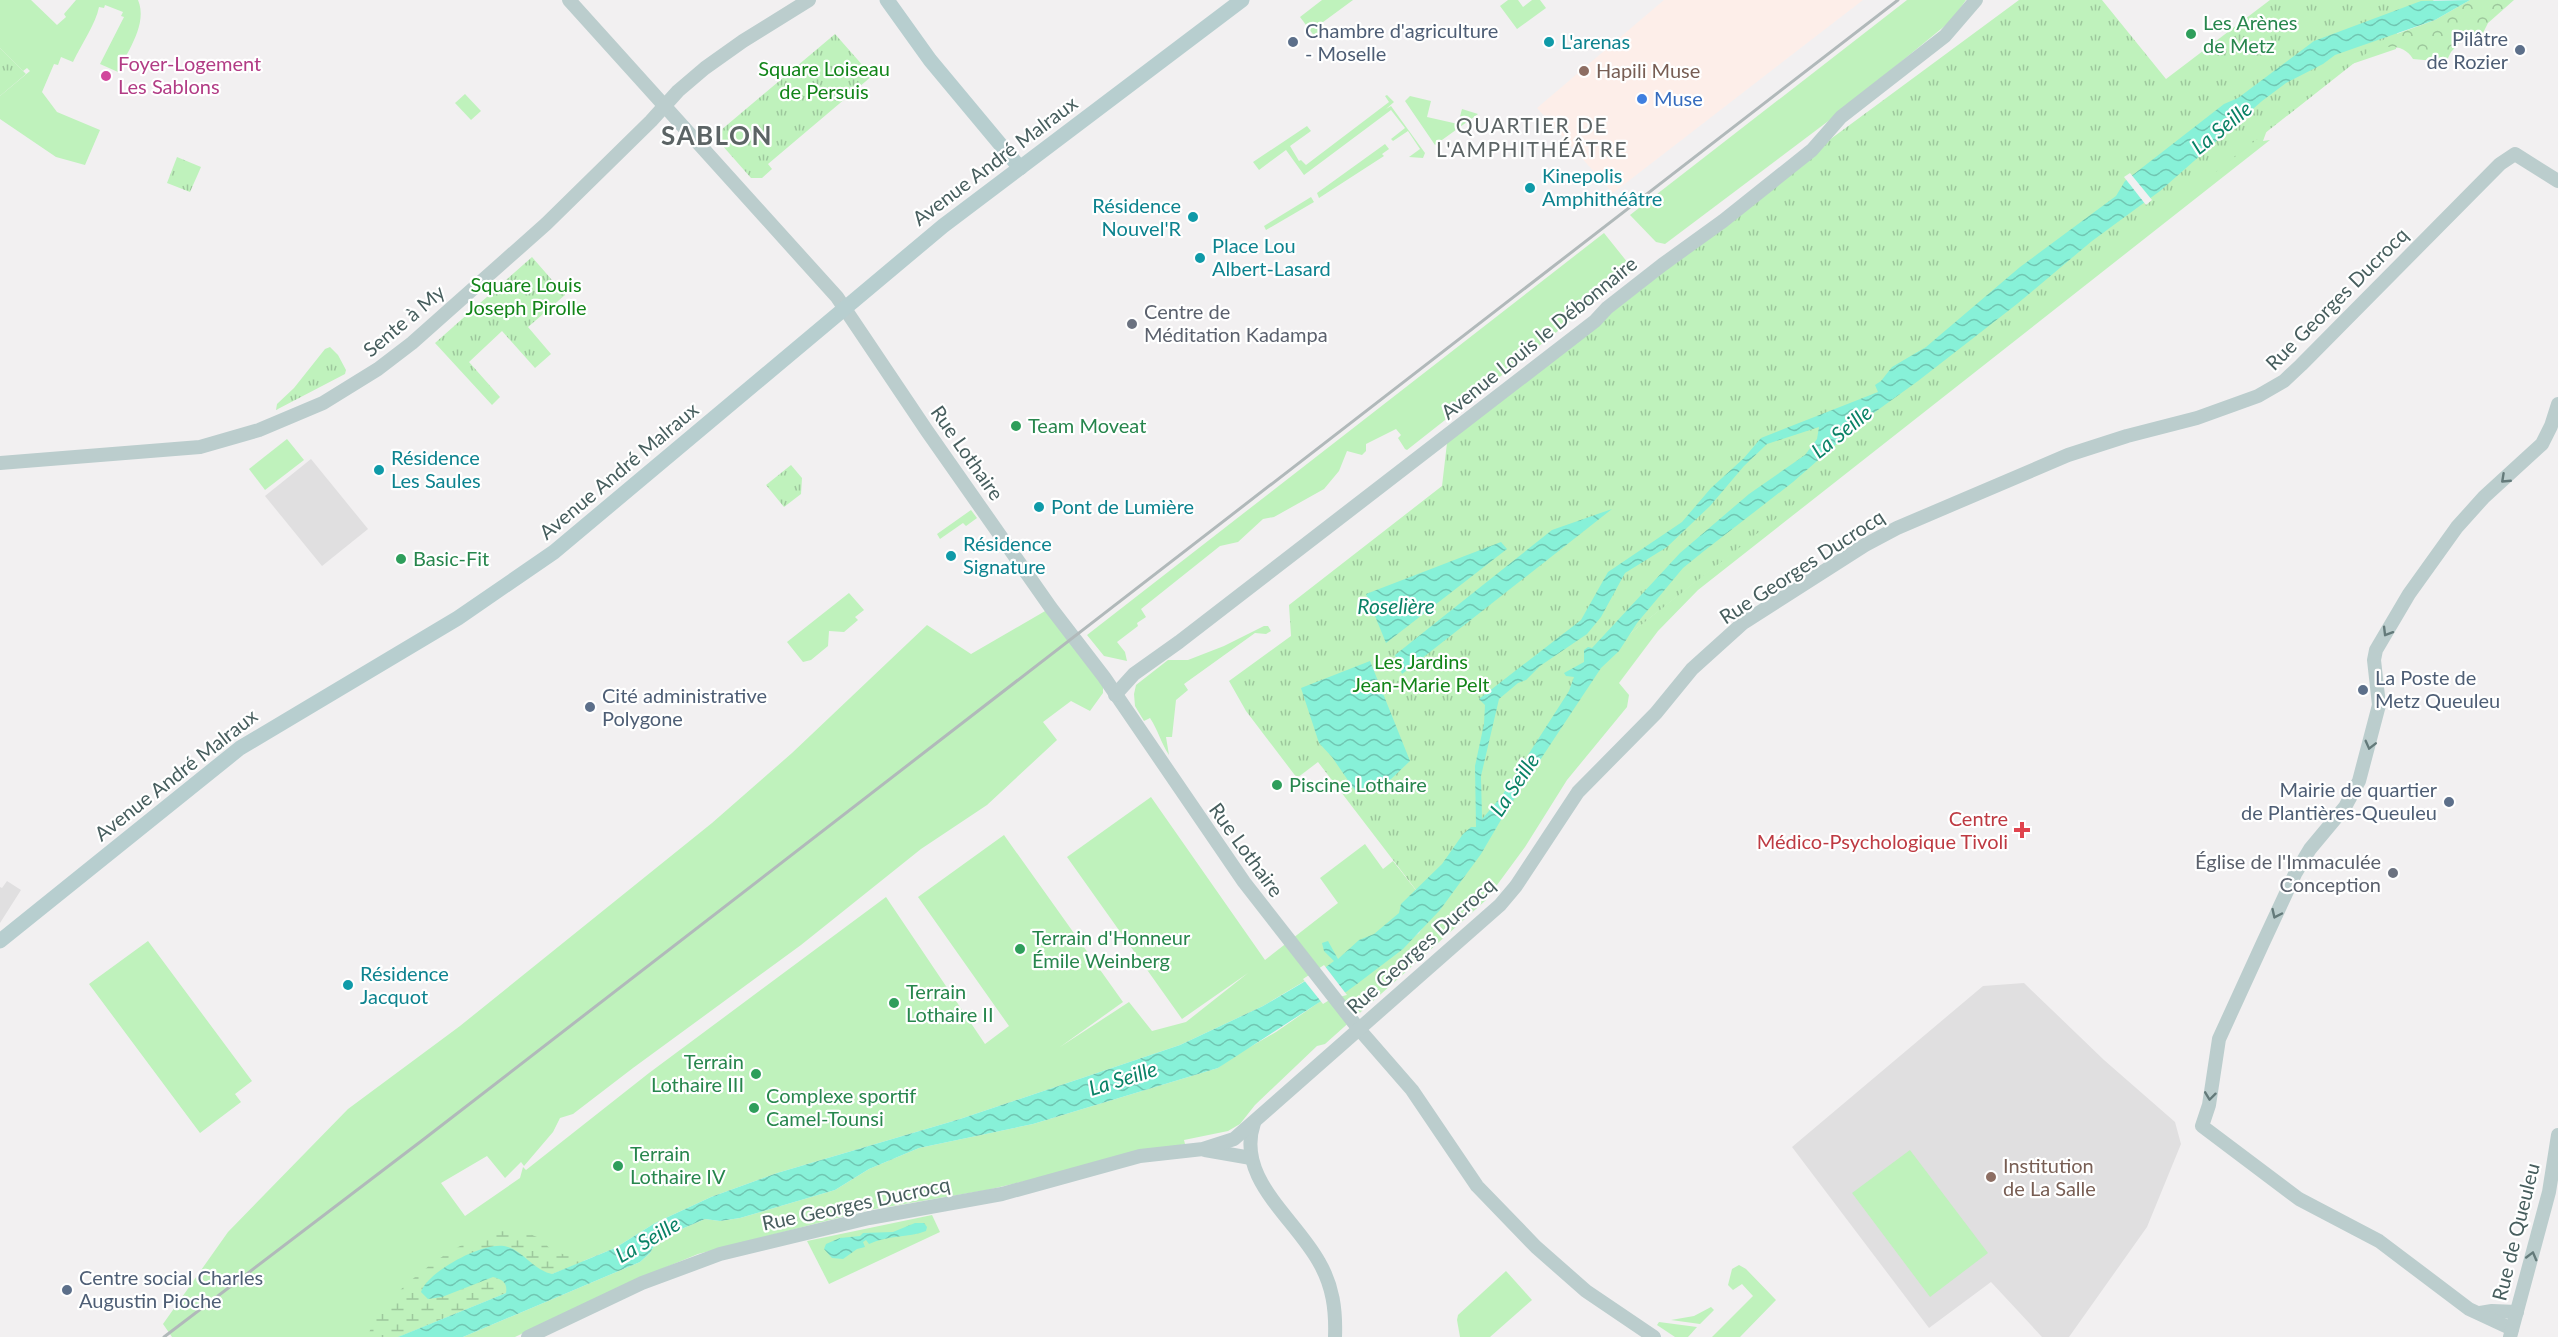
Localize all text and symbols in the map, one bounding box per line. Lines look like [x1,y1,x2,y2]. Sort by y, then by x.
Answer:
place label: Les Arènes de Metz [2203,10,2298,57]
place label: Chambre d'agriculture - Moselle [1305,18,1498,65]
place label: Pilâtre de Rozier [2426,26,2509,73]
marker: Les Arènes de Metz [2184,27,2198,41]
place label: L'arenas [1561,29,1630,53]
marker: Chambre d'agriculture - Moselle [1286,35,1300,49]
marker: L'arenas [1542,35,1556,49]
marker: Pilâtre de Rozier [2513,43,2527,57]
place label: Foyer-Logement Les Sablons [118,51,261,98]
park label: Square Loiseau de Persuis [758,56,890,103]
place label: Hapili Muse [1596,58,1700,82]
marker: Hapili Muse [1577,64,1591,78]
marker: Foyer-Logement Les Sablons [99,69,113,83]
place label: Muse [1654,86,1703,110]
street label: Avenue André Malraux [907,90,1082,230]
marker: Muse [1635,92,1649,106]
water label: La Seille [2186,95,2256,159]
district label: QUARTIER DE L'AMPHITHÉÂTRE [1436,112,1628,161]
district label: SABLON [661,119,773,151]
place label: Kinepolis Amphithéâtre [1542,163,1662,210]
marker: Kinepolis Amphithéâtre [1523,181,1537,195]
place label: Résidence Nouvel'R [1092,193,1181,240]
marker: Résidence Nouvel'R [1186,210,1200,224]
street label: Rue Georges Ducrocq [2260,222,2413,375]
place label: Place Lou Albert-Lasard [1212,233,1331,280]
marker: Place Lou Albert-Lasard [1193,251,1207,265]
street label: Avenue Louis le Débonnaire [1436,251,1641,424]
park label: Square Louis Joseph Pirolle [465,272,587,319]
street label: Sente à My [358,279,449,361]
place label: Centre de Méditation Kadampa [1144,299,1328,346]
marker: Centre de Méditation Kadampa [1125,317,1139,331]
street label: Avenue André Malraux [534,397,703,544]
water label: La Seille [1806,399,1876,463]
street label: Rue Lothaire [926,400,1009,504]
place label: Team Moveat [1028,413,1146,437]
marker: Team Moveat [1009,419,1023,433]
place label: Résidence Les Saules [391,445,481,492]
marker: Résidence Les Saules [372,463,386,477]
one-way arrow [2501,471,2512,482]
place label: Pont de Lumière [1051,494,1194,518]
marker: Pont de Lumière [1032,500,1046,514]
street label: Rue Georges Ducrocq [1715,504,1888,628]
place label: Résidence Signature [963,531,1052,578]
place label: Basic-Fit [413,546,489,570]
marker: Résidence Signature [944,549,958,563]
marker: Basic-Fit [394,552,408,566]
water label: Roselière [1357,593,1435,618]
one-way arrow [2382,626,2394,636]
park label: Les Jardins Jean-Marie Pelt [1352,649,1490,696]
place label: La Poste de Metz Queuleu [2375,665,2500,712]
place label: Cité administrative Polygone [602,683,767,730]
marker: La Poste de Metz Queuleu [2356,683,2370,697]
marker: Cité administrative Polygone [583,700,597,714]
street label: Avenue André Malraux [89,703,262,845]
one-way arrow [2364,740,2377,750]
water label: La Seille [1484,748,1544,820]
place label: Piscine Lothaire [1289,772,1427,796]
place label: Mairie de quartier de Plantières-Queuleu [2241,777,2438,824]
marker: Piscine Lothaire [1270,778,1284,792]
marker: Mairie de quartier de Plantières-Queuleu [2442,795,2456,809]
street label: Rue Lothaire [1205,798,1289,901]
place label: Centre Médico-Psychologique Tivoli [1757,806,2008,853]
marker: Centre Médico-Psychologique Tivoli [2013,821,2031,839]
place label: Église de l'Immaculée Conception [2195,849,2381,896]
marker: Église de l'Immaculée Conception [2386,866,2400,880]
street label: Rue Georges Ducrocq [1341,872,1500,1018]
one-way arrow [2272,907,2284,918]
place label: Terrain d'Honneur Émile Weinberg [1032,925,1191,972]
marker: Terrain d'Honneur Émile Weinberg [1013,942,1027,956]
place label: Résidence Jacquot [360,961,449,1008]
marker: Résidence Jacquot [341,978,355,992]
place label: Terrain Lothaire II [906,979,994,1026]
marker: Terrain Lothaire II [887,996,901,1010]
place label: Terrain Lothaire III [651,1049,744,1096]
water label: La Seille [1085,1055,1160,1100]
marker: Terrain Lothaire III [749,1067,763,1081]
place label: Complexe sportif Camel-Tounsi [766,1083,916,1130]
one-way arrow [2205,1091,2217,1100]
marker: Complexe sportif Camel-Tounsi [747,1101,761,1115]
place label: Terrain Lothaire IV [630,1141,726,1188]
place label: Institution de La Salle [2003,1153,2096,1200]
marker: Terrain Lothaire IV [611,1159,625,1173]
street label: Rue de Queuleu [2486,1160,2544,1303]
marker: Institution de La Salle [1984,1170,1998,1184]
street label: Rue Georges Ducrocq [760,1171,952,1235]
water label: La Seille [611,1210,684,1267]
one-way arrow [2525,1251,2537,1262]
place label: Centre social Charles Augustin Pioche [79,1265,263,1312]
marker: Centre social Charles Augustin Pioche [60,1283,74,1297]

